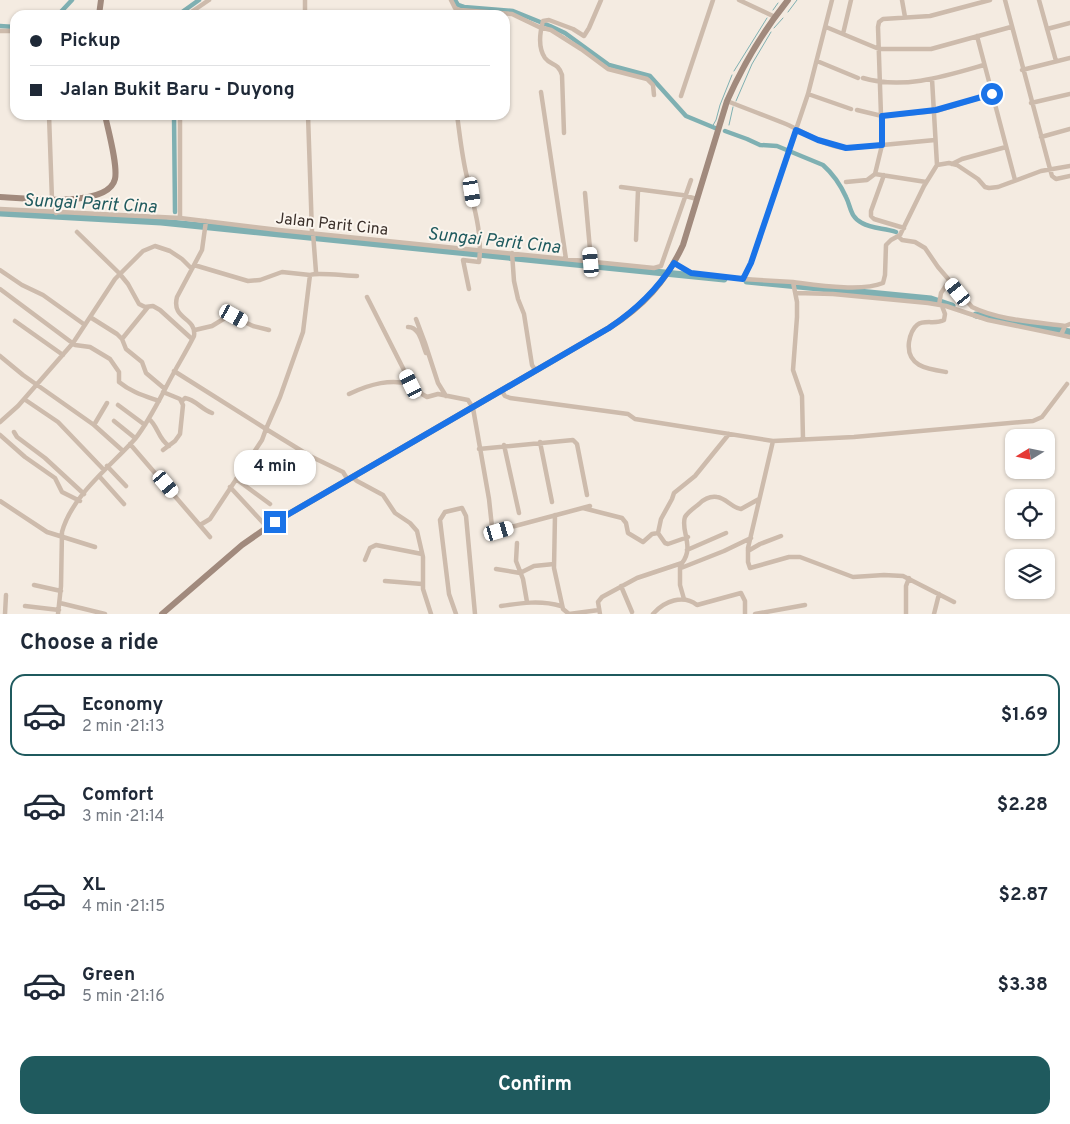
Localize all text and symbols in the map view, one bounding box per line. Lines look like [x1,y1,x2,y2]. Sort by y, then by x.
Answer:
text: Pickup [60,29,120,53]
text: Jalan Bukit Baru - Duyong [60,78,295,102]
route start [981,83,1003,105]
car [462,176,481,208]
water label: Sungai Parit Cina [23,190,158,220]
street label: Jalan Parit Cina [275,209,389,241]
water label: Sungai Parit Cina [426,223,562,260]
car [582,246,599,278]
car [942,276,973,308]
car [217,302,250,330]
car [397,367,424,401]
north arrow [1005,429,1055,479]
map controls [1005,429,1055,599]
callout: 4 min [234,450,316,484]
text: 4 min [254,457,296,477]
car [150,468,181,500]
button: locate [1005,489,1055,539]
route end [264,511,286,533]
car [482,520,515,542]
button: layers [1005,549,1055,599]
text: Choose a ride [20,630,158,657]
icon: car [22,693,67,738]
text: Economy [82,693,163,717]
text: $1.69 [1001,703,1048,727]
text: 2 min · 21:13 [82,717,165,737]
icon: car [22,783,67,828]
text: Comfort [82,783,154,807]
text: $2.28 [997,793,1048,817]
text: 3 min · 21:14 [82,807,164,827]
icon: car [22,873,67,918]
text: XL [82,873,105,897]
text: $2.87 [999,883,1048,907]
text: 4 min · 21:15 [82,897,165,917]
icon: car [22,963,67,1008]
text: Green [82,963,135,987]
text: $3.38 [998,973,1048,997]
text: 5 min · 21:16 [82,987,165,1007]
button: Confirm [20,1056,1050,1114]

